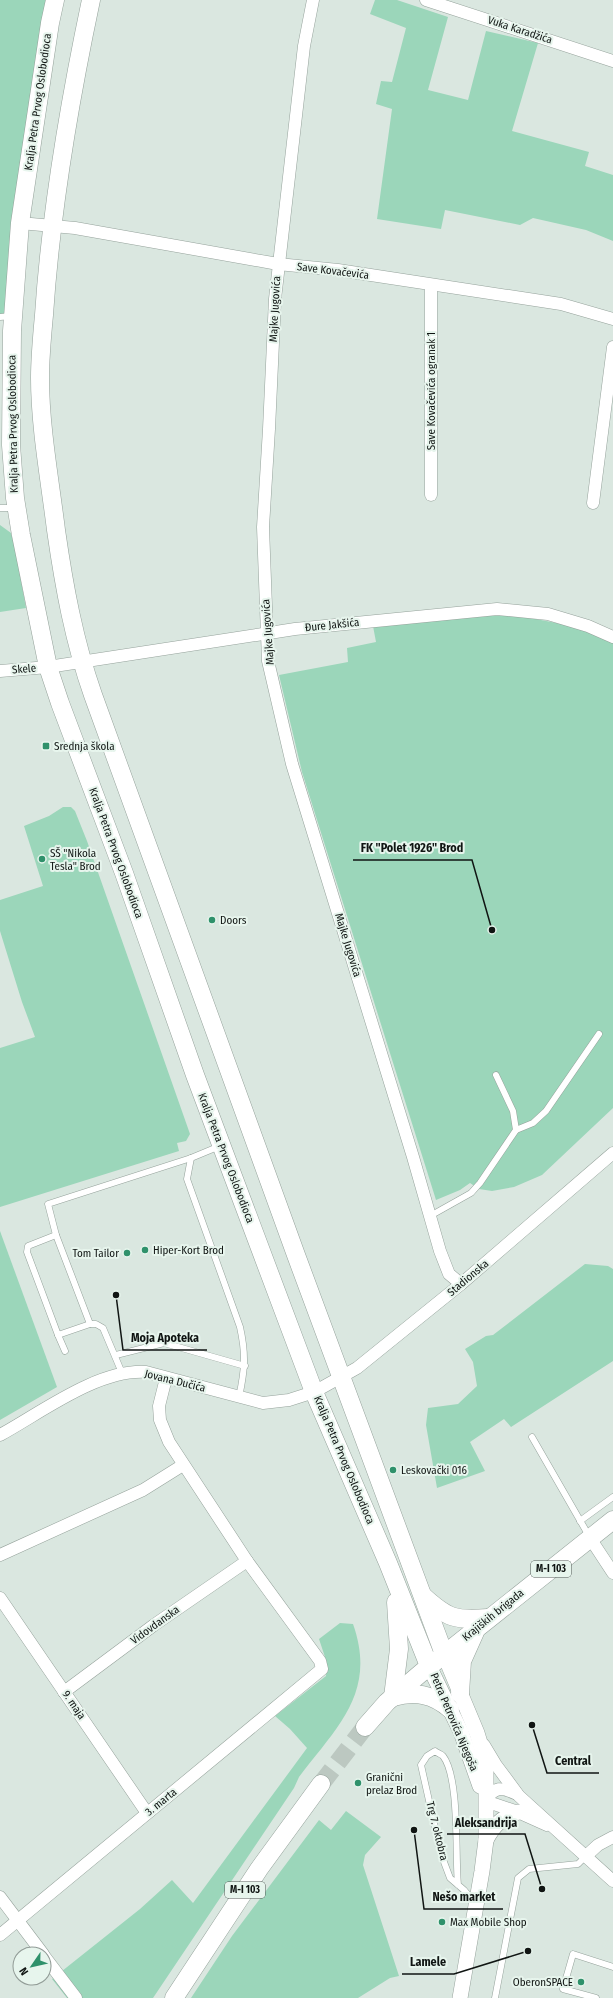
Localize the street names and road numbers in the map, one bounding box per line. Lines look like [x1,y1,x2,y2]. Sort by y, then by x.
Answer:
street label: Vuka Karadžića [486,13,554,47]
street label: Kralja Petra Prvog Oslobodioca [22,33,54,171]
street label: Save Kovačevića [296,260,370,282]
street label: Majke Jugovića [267,276,283,342]
street label: Save Kovačevića ogranak 1 [425,332,438,450]
street label: Kralja Petra Prvog Oslobodioca [5,355,21,493]
street label: Majke Jugovića [259,599,277,665]
street label: Đure Jakšića [304,616,360,634]
street label: Skele [11,661,37,677]
street label: Kralja Petra Prvog Oslobodioca [86,786,146,920]
street label: Majke Jugovića [332,912,364,978]
street label: Kralja Petra Prvog Oslobodioca [195,1091,257,1225]
street label: Stadionska [445,1257,491,1299]
street label: Jovana Dučića [143,1367,207,1395]
street label: Kralja Petra Prvog Oslobodioca [311,1394,377,1526]
road number: M-I 103 [531,1561,571,1577]
street label: Krajiških brigada [460,1586,526,1644]
street label: Vidovdanska [128,1603,182,1647]
street label: Petra Petrovića Njegoša [427,1671,481,1773]
street label: 9. maja [60,1688,88,1722]
street label: 3. marta [143,1785,179,1819]
street label: Trg 7. oktobra [423,1800,451,1862]
road number: M-I 103 [225,1882,265,1898]

